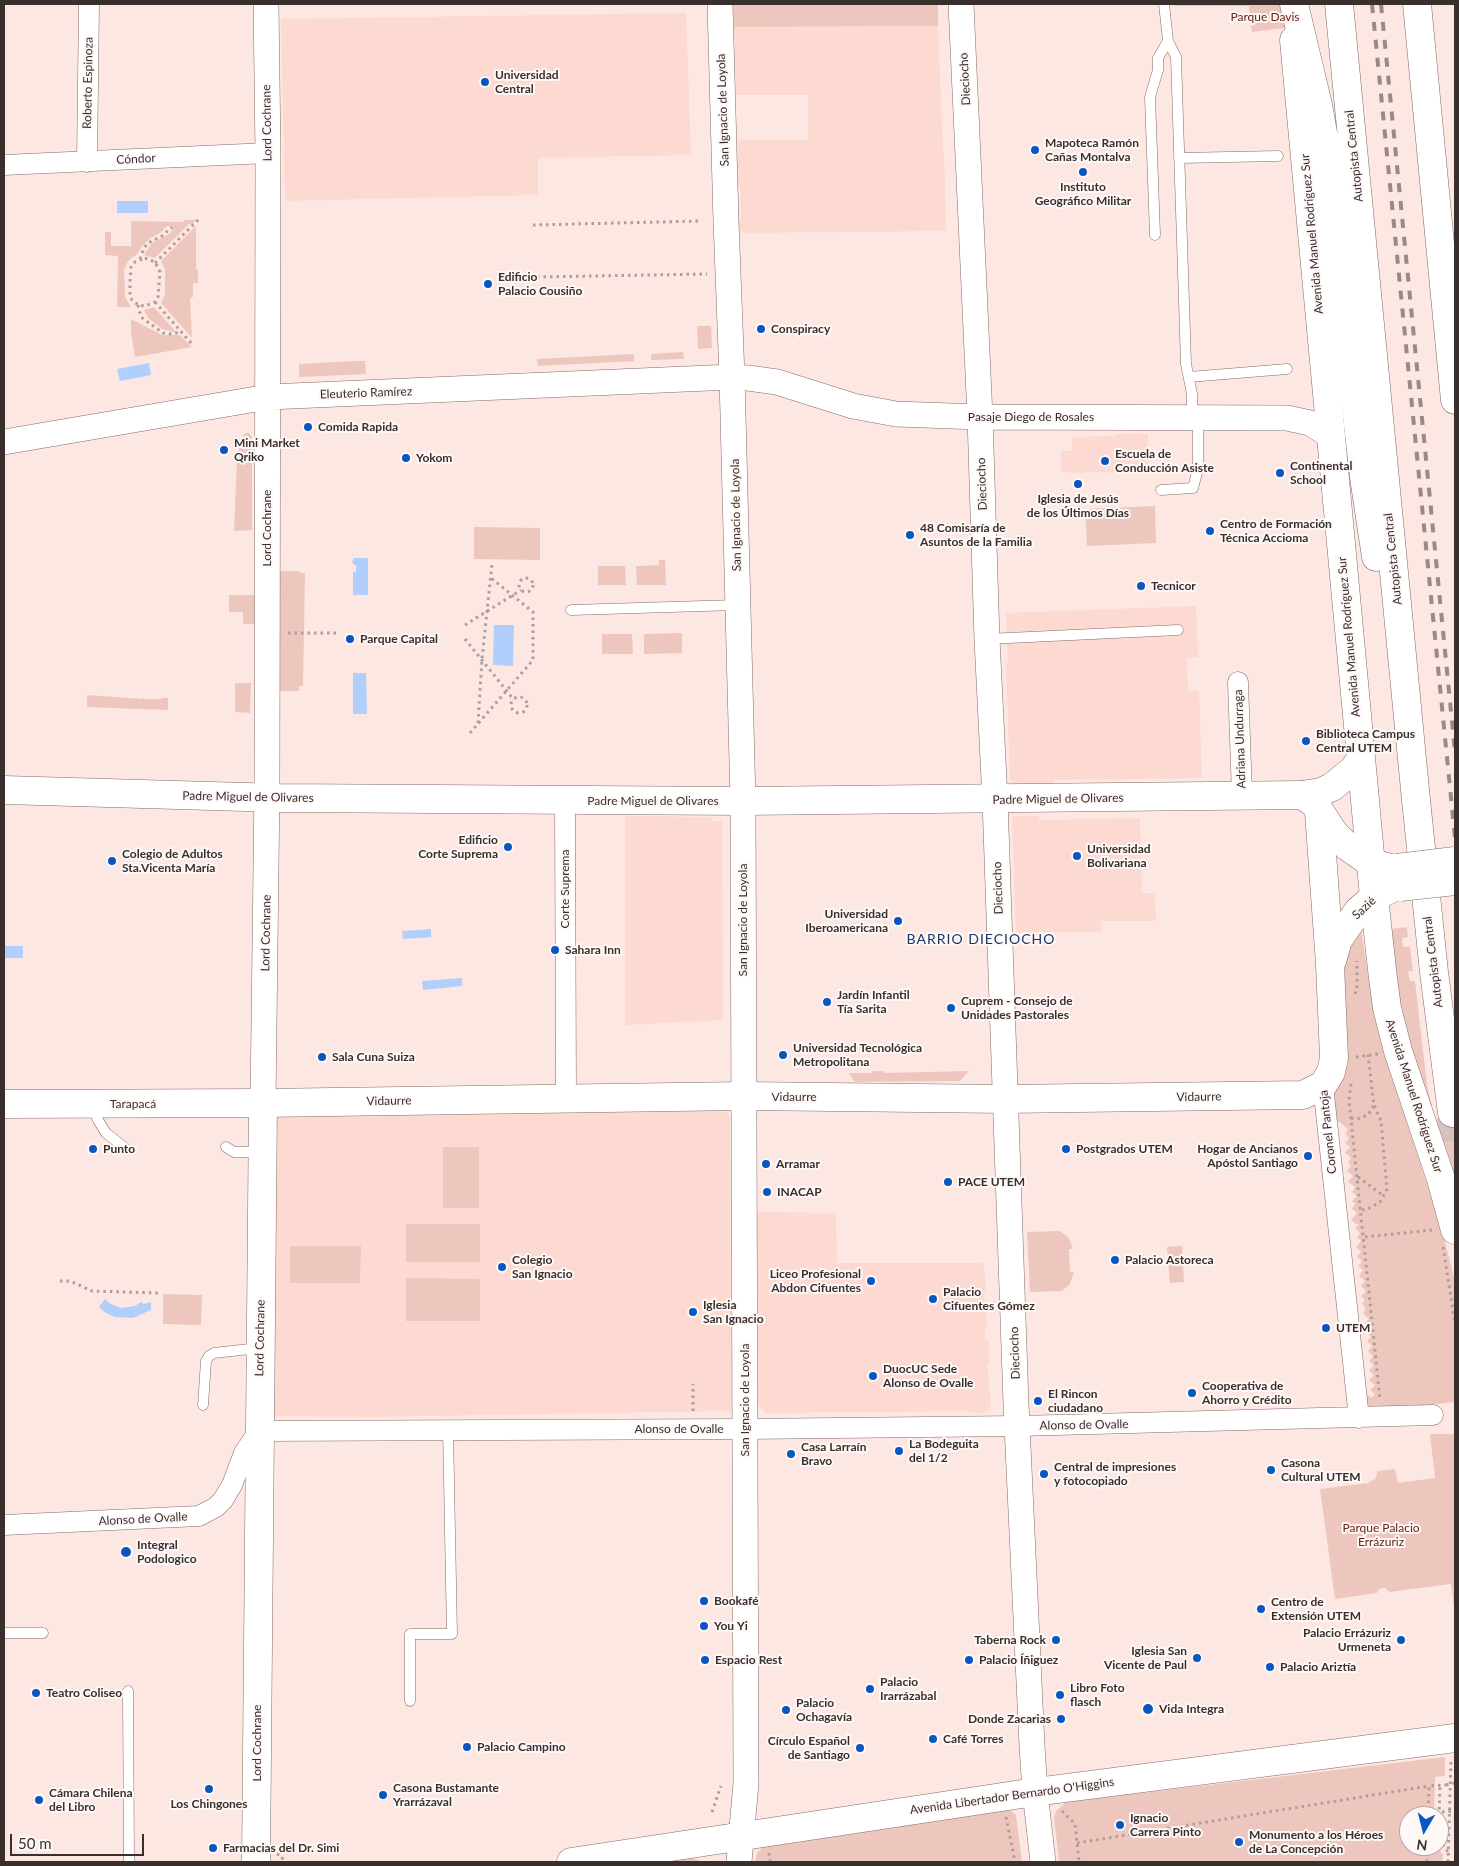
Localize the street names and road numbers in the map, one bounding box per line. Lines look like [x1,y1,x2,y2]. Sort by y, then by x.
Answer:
street label: Roberto Espinoza [80,37,96,129]
street label: Dieciocho [956,52,974,106]
street label: San Ignacio de Loyola [714,53,732,167]
street label: Lord Cochrane [259,84,275,162]
street label: Autopista Central [1342,109,1366,203]
street label: Cóndor [116,151,156,167]
street label: Avenida Manuel Rodríguez Sur [1298,153,1326,315]
street label: Eleuterio Ramírez [320,384,412,402]
street label: Pasaje Diego de Rosales [968,410,1094,424]
street label: Dieciocho [974,457,990,511]
street label: San Ignacio de Loyola [728,458,744,572]
street label: Lord Cochrane [260,490,274,566]
street label: Autopista Central [1381,512,1405,606]
street label: Avenida Manuel Rodríguez Sur [1335,556,1363,718]
street label: Adriana Undurraga [1231,689,1249,789]
street label: Padre Miguel de Olivares [182,789,314,805]
street label: Padre Miguel de Olivares [992,791,1124,807]
street label: Padre Miguel de Olivares [587,794,719,808]
street label: Corte Suprema [558,850,572,928]
street label: Dieciocho [990,861,1006,915]
street label: San Ignacio de Loyola [736,864,750,976]
street label: Lord Cochrane [258,894,274,972]
street label: Sazié [1349,894,1379,922]
street label: Autopista Central [1420,915,1446,1009]
street label: Avenida Manuel Rodríguez Sur [1382,1017,1446,1175]
street label: Vidaurre [1176,1089,1222,1105]
street label: Coronel Pantoja [1316,1089,1340,1175]
street label: Vidaurre [771,1090,817,1104]
street label: Vidaurre [366,1093,412,1109]
street label: Tarapacá [110,1097,156,1111]
street label: Lord Cochrane [252,1299,268,1377]
street label: Dieciocho [1007,1326,1023,1380]
street label: San Ignacio de Loyola [738,1344,752,1456]
street label: Alonso de Ovalle [1039,1417,1129,1433]
street label: Alonso de Ovalle [634,1422,724,1436]
street label: Alonso de Ovalle [98,1509,188,1529]
street label: Lord Cochrane [250,1705,264,1781]
street label: Avenida Libertador Bernardo O'Higgins [909,1775,1115,1817]

